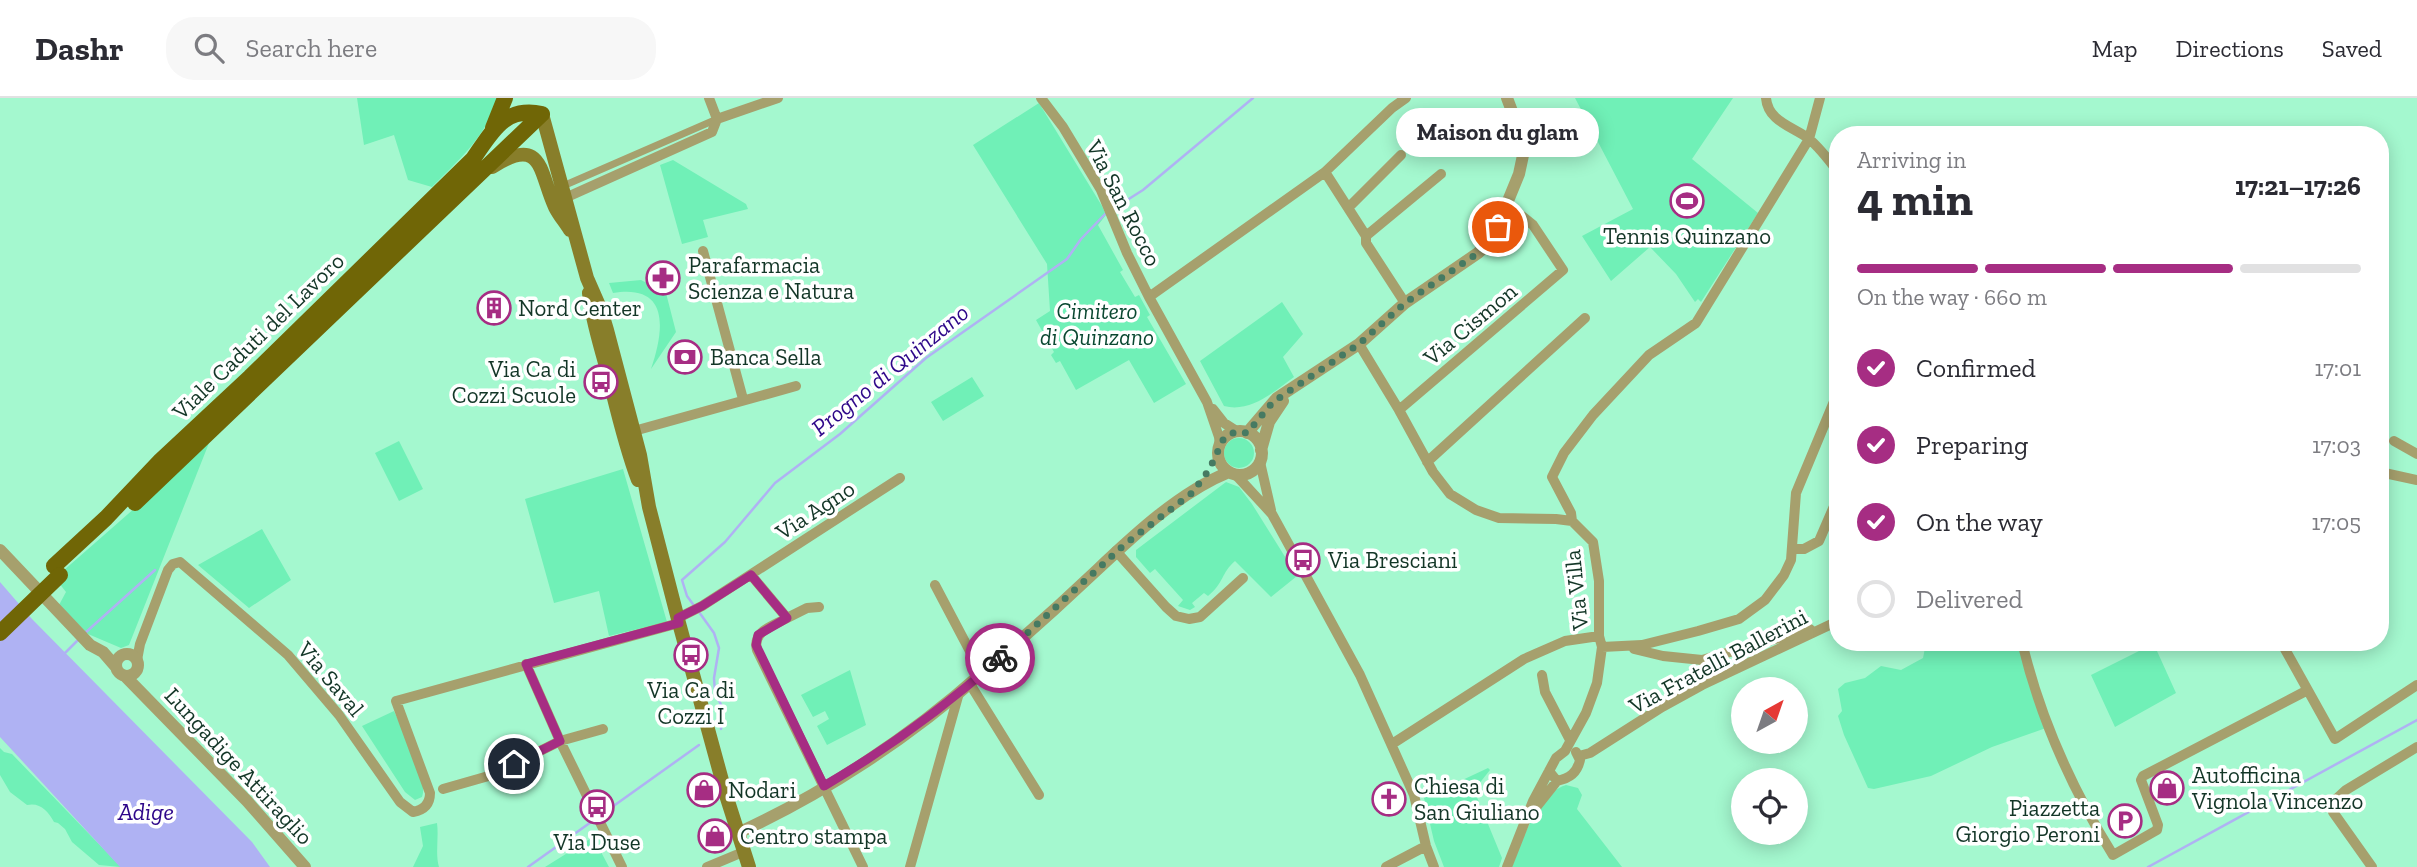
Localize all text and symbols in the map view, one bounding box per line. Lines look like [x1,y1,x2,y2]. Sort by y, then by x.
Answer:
search box [166,17,656,80]
text: Dashr [35,29,124,68]
icon: search [190,29,228,67]
text: Search here [246,32,377,64]
text: Map [2092,34,2138,63]
text: Directions [2176,34,2284,63]
text: Saved [2322,34,2382,63]
callout: Maison du glam [1396,108,1600,157]
text: Maison du glam [1417,118,1578,146]
street label: Via San Rocco [1080,134,1168,271]
text: Arriving in [1857,146,1966,174]
text: 17:21–17:26 [2235,170,2361,202]
text: 4 min [1857,172,1973,227]
sports icon: Tennis Quinzano [1668,182,1706,220]
pin [1468,197,1528,257]
icon: bag [1479,208,1517,246]
place label: Tennis Quinzano [1603,222,1771,250]
street label: Viale Caduti del Lavoro [165,247,350,426]
place label: Parafarmacia Scienza e Natura [688,251,854,305]
pharmacy icon: Parafarmacia Scienza e Natura [644,259,682,297]
street label: Via Cismon [1417,277,1522,372]
text: On the way · 660 m [1857,283,2047,311]
building icon: Nord Center [475,289,513,327]
place label: Nord Center [518,294,642,322]
water label: Progno di Quinzano [805,297,974,442]
park label: Cimitero di Quinzano [1040,297,1154,351]
bank icon: Banca Sella [666,338,704,376]
place label: Banca Sella [710,343,822,371]
icon: check [1857,349,1895,387]
text: Confirmed [1916,352,2036,384]
text: 17:01 [2314,354,2361,382]
place label: Via Ca di Cozzi Scuole [452,355,576,409]
bus stop icon: Via Ca di Cozzi Scuole [582,363,620,401]
icon: check [1857,426,1895,464]
text: Preparing [1916,429,2028,461]
text: 17:03 [2312,431,2361,459]
street label: Via Agno [769,474,860,546]
icon: check [1857,503,1895,541]
text: On the way [1916,506,2043,538]
text: 17:05 [2312,508,2361,536]
bus stop icon: Via Bresciani [1284,541,1322,579]
place label: Via Bresciani [1327,546,1457,574]
street label: Via Villa [1558,548,1594,633]
text: Delivered [1916,583,2023,615]
street label: Via Fratelli Ballerini [1623,602,1812,720]
courier [965,623,1035,693]
street label: Via Saval [291,635,370,722]
bus stop icon: Via Ca di Cozzi I [672,636,710,674]
icon: bike [981,639,1019,677]
place label: Via Ca di Cozzi I [646,676,735,730]
north arrow [1731,677,1808,754]
map controls [1731,677,1808,845]
street label: Lungadige Attiraglio [159,681,319,851]
pin [484,734,544,794]
icon: home [495,745,533,783]
place label: Autofficina Vignola Vincenzo [2191,761,2363,815]
button: locate [1731,768,1808,845]
shop icon: Autofficina Vignola Vincenzo [2148,769,2186,807]
shop icon: Nodari [685,771,723,809]
place label: Chiesa di San Giuliano [1414,772,1540,826]
place label: Nodari [728,776,796,804]
church icon: Chiesa di San Giuliano [1370,780,1408,818]
bus stop icon: Via Duse [578,788,616,826]
place label: Piazzetta Giorgio Peroni [1956,794,2100,848]
water label: Adige [117,797,174,826]
parking icon: Piazzetta Giorgio Peroni [2106,802,2144,840]
shop icon: Centro stampa [696,817,734,855]
place label: Centro stampa [740,822,887,850]
place label: Via Duse [552,828,641,856]

